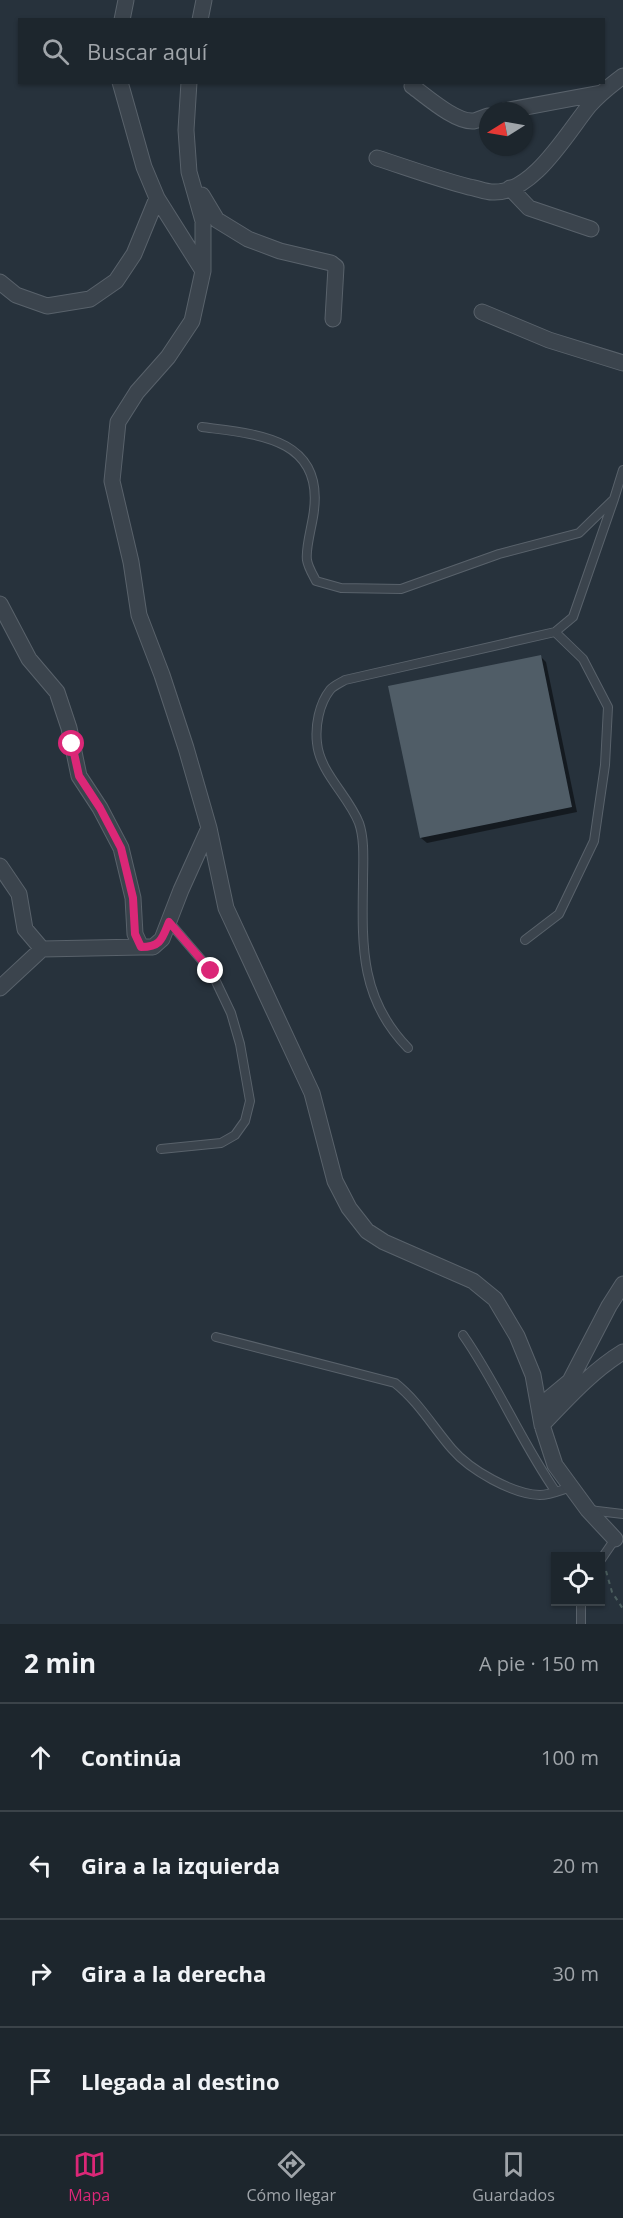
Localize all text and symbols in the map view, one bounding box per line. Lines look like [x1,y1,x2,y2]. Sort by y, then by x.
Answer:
search box [18,18,605,84]
icon: search [39,35,72,68]
text: Buscar aquí [87,36,207,66]
north arrow [479,102,533,156]
route start [58,730,84,756]
route end [197,957,223,983]
map controls [551,1552,605,1606]
button: locate [551,1552,605,1606]
text: 2 min [24,1645,96,1681]
text: A pie · 150 m [479,1650,599,1677]
icon: ahead [24,1741,57,1774]
text: Continúa [81,1742,182,1772]
text: 100 m [541,1744,599,1771]
icon: left [24,1849,57,1882]
text: Gira a la izquierda [81,1850,280,1880]
text: 20 m [552,1852,599,1879]
icon: right [24,1957,57,1990]
text: Gira a la derecha [81,1958,266,1988]
text: 30 m [552,1960,599,1987]
icon: arrive [24,2065,57,2098]
text: Llegada al destino [81,2066,280,2096]
tab: Mapa [68,2148,110,2206]
tab: Cómo llegar [246,2148,336,2206]
tab: Guardados [472,2148,555,2206]

